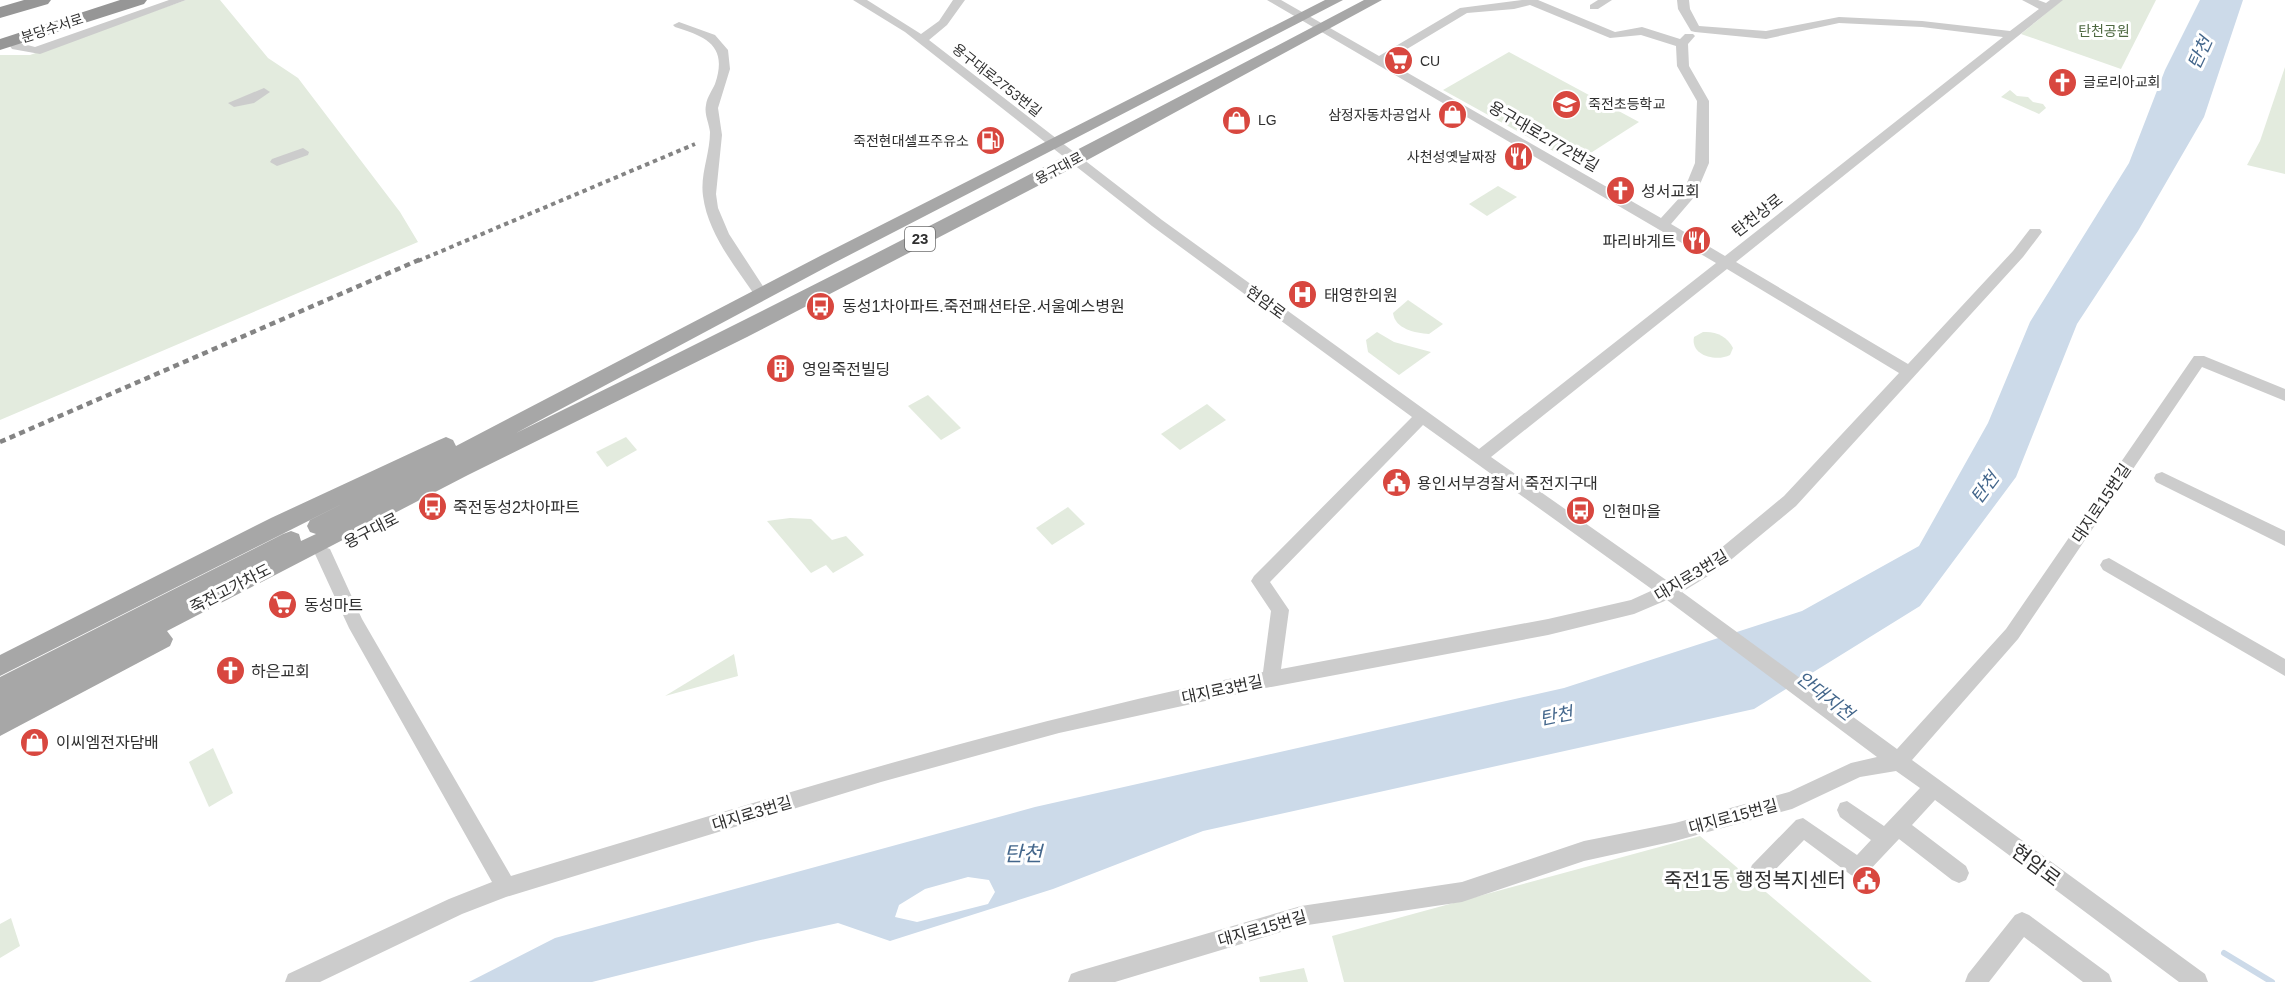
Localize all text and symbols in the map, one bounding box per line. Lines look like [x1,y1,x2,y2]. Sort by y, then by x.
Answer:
street label: 분당수서로 [19,10,85,46]
park label: 탄천공원 [2078,23,2130,39]
water label: 탄천 [2184,32,2217,72]
street label: 용구대로2753번길 [949,40,1045,120]
supermarket icon: CU [1383,45,1415,77]
place label: CU [1420,53,1440,69]
church icon: 글로리아교회 [2046,66,2078,98]
place label: 글로리아교회 [2083,74,2160,90]
school or university icon: 죽전초등학교 [1551,88,1583,120]
place label: 죽전초등학교 [1588,96,1665,112]
street label: 용구대로2772번길 [1486,98,1602,175]
shop icon: 삼정자동차공업사 [1436,99,1468,131]
shop icon: LG [1221,104,1253,136]
place label: 삼정자동차공업사 [1328,107,1431,123]
place label: LG [1258,112,1277,128]
fuel station icon: 죽전현대셀프주유소 [974,125,1006,157]
place label: 죽전현대셀프주유소 [853,133,969,149]
restaurant icon: 사천성옛날짜장 [1502,141,1534,173]
street label: 용구대로 [1032,149,1086,187]
place label: 사천성옛날짜장 [1407,149,1497,165]
church icon: 성서교회 [1604,175,1636,207]
place label: 성서교회 [1641,183,1700,200]
street label: 탄천상로 [1729,190,1786,240]
restaurant icon: 파리바게트 [1681,225,1713,257]
road number: 23 [905,227,935,251]
place label: 파리바게트 [1602,233,1676,250]
hospital icon: 태영한의원 [1287,279,1319,311]
street label: 현암로 [1243,283,1289,322]
place label: 태영한의원 [1324,287,1398,304]
bus stop icon: 동성1차아파트.죽전패션타운.서울예스병원 [805,290,837,322]
place label: 동성1차아파트.죽전패션타운.서울예스병원 [842,298,1125,315]
building icon: 영일죽전빌딩 [765,353,797,385]
place label: 영일죽전빌딩 [802,361,890,378]
street label: 대지로15번길 [2069,461,2134,546]
public building icon: 용인서부경찰서 죽전지구대 [1380,467,1412,499]
water label: 탄천 [1967,467,2004,507]
place label: 용인서부경찰서 죽전지구대 [1417,475,1598,492]
bus stop icon: 죽전동성2차아파트 [416,491,448,523]
bus stop icon: 인현마을 [1565,495,1597,527]
place label: 죽전동성2차아파트 [453,499,580,516]
place label: 인현마을 [1602,503,1661,520]
street label: 용구대로 [341,509,402,551]
street label: 대지로3번길 [1652,547,1731,604]
street label: 죽전고가차도 [187,561,274,616]
supermarket icon: 동성마트 [267,589,299,621]
place label: 동성마트 [304,597,363,614]
church icon: 하은교회 [214,655,246,687]
place label: 하은교회 [251,663,310,680]
water label: 안대지천 [1793,668,1859,726]
street label: 대지로3번길 [1180,673,1264,706]
water label: 탄천 [1538,703,1577,729]
shop icon: 이씨엠전자담배 [19,726,51,758]
place label: 이씨엠전자담배 [56,734,159,751]
street label: 대지로3번길 [710,793,794,834]
street label: 대지로15번길 [1687,796,1779,837]
street label: 현암로 [2007,840,2065,890]
water label: 탄천 [1004,842,1045,865]
public building icon: 죽전1동 행정복지센터 [1851,864,1883,896]
place label: 죽전1동 행정복지센터 [1664,869,1846,891]
street label: 대지로15번길 [1216,908,1308,949]

